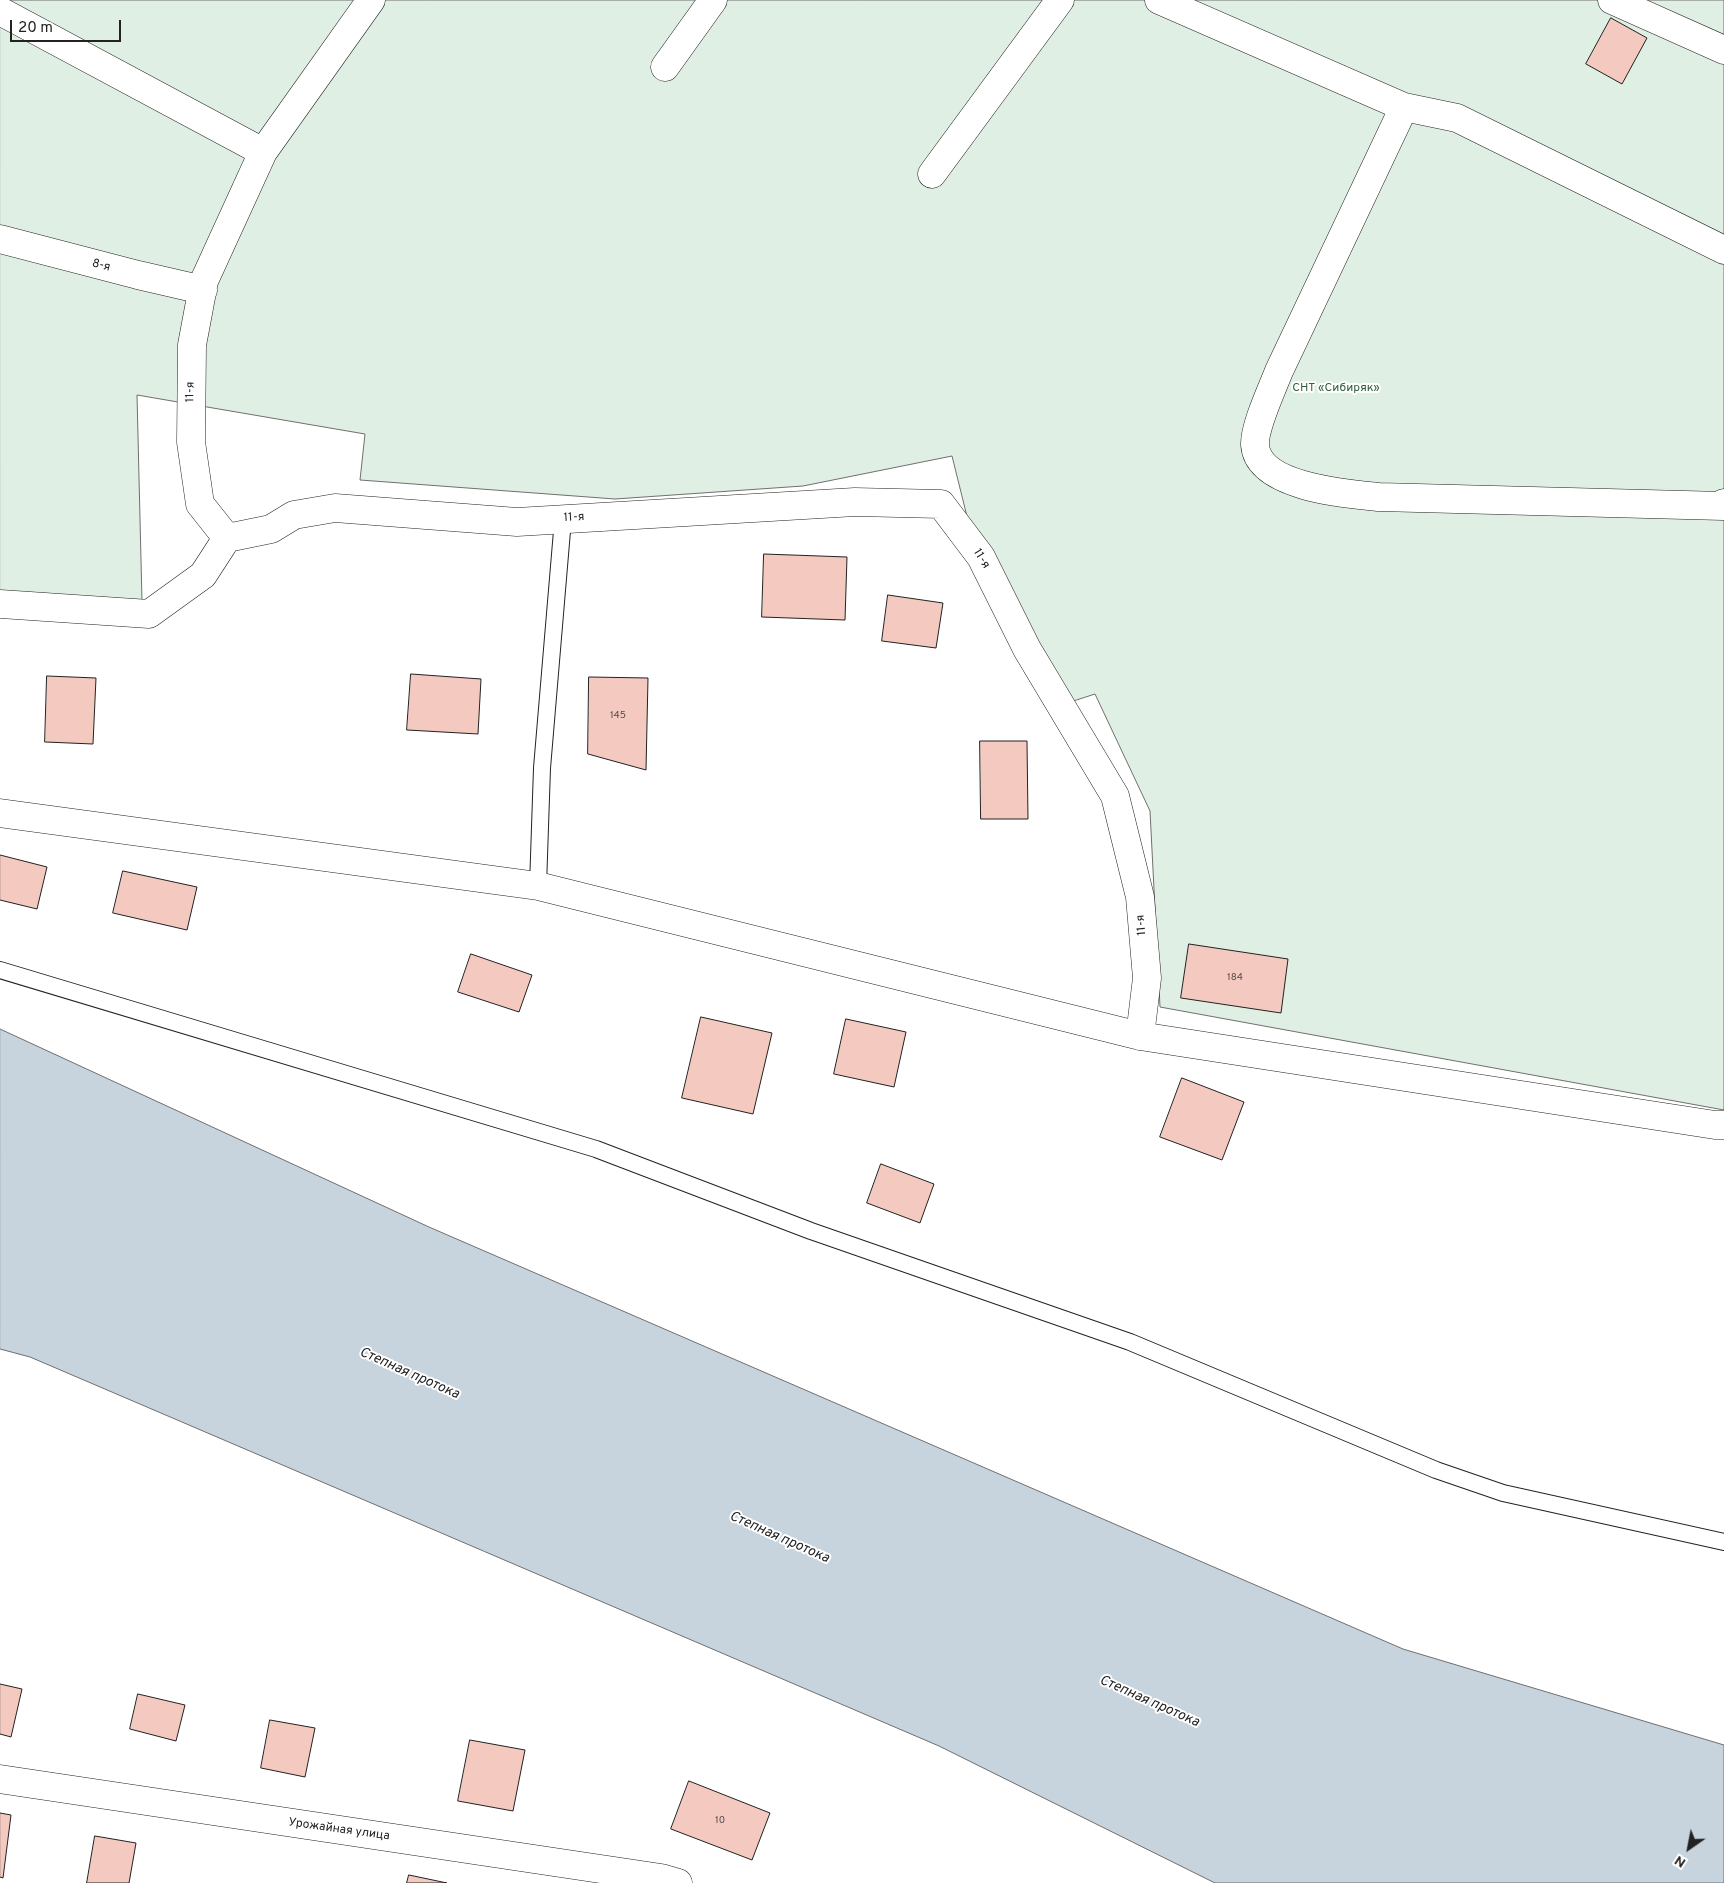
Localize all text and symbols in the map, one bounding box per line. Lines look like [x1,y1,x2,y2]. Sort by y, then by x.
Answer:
scale bar [12,10,124,42]
text: 20 m [18,19,53,38]
street label: 8-я [90,257,112,275]
street label: 11-я [184,381,198,403]
park label: СНТ «Сибиряк» [1292,382,1380,396]
street label: 11-я [563,510,585,526]
street label: 11-я [969,546,993,572]
house number: 145 [610,710,626,722]
street label: 11-я [1134,914,1150,936]
house number: 184 [1227,972,1243,984]
water label: Степная протока [356,1344,462,1404]
water label: Степная протока [726,1508,832,1568]
water label: Степная протока [1096,1672,1202,1732]
house number: 10 [715,1815,725,1827]
street label: Урожайная улица [287,1816,391,1844]
north arrow [1664,1823,1714,1873]
text: N [1672,1851,1689,1871]

